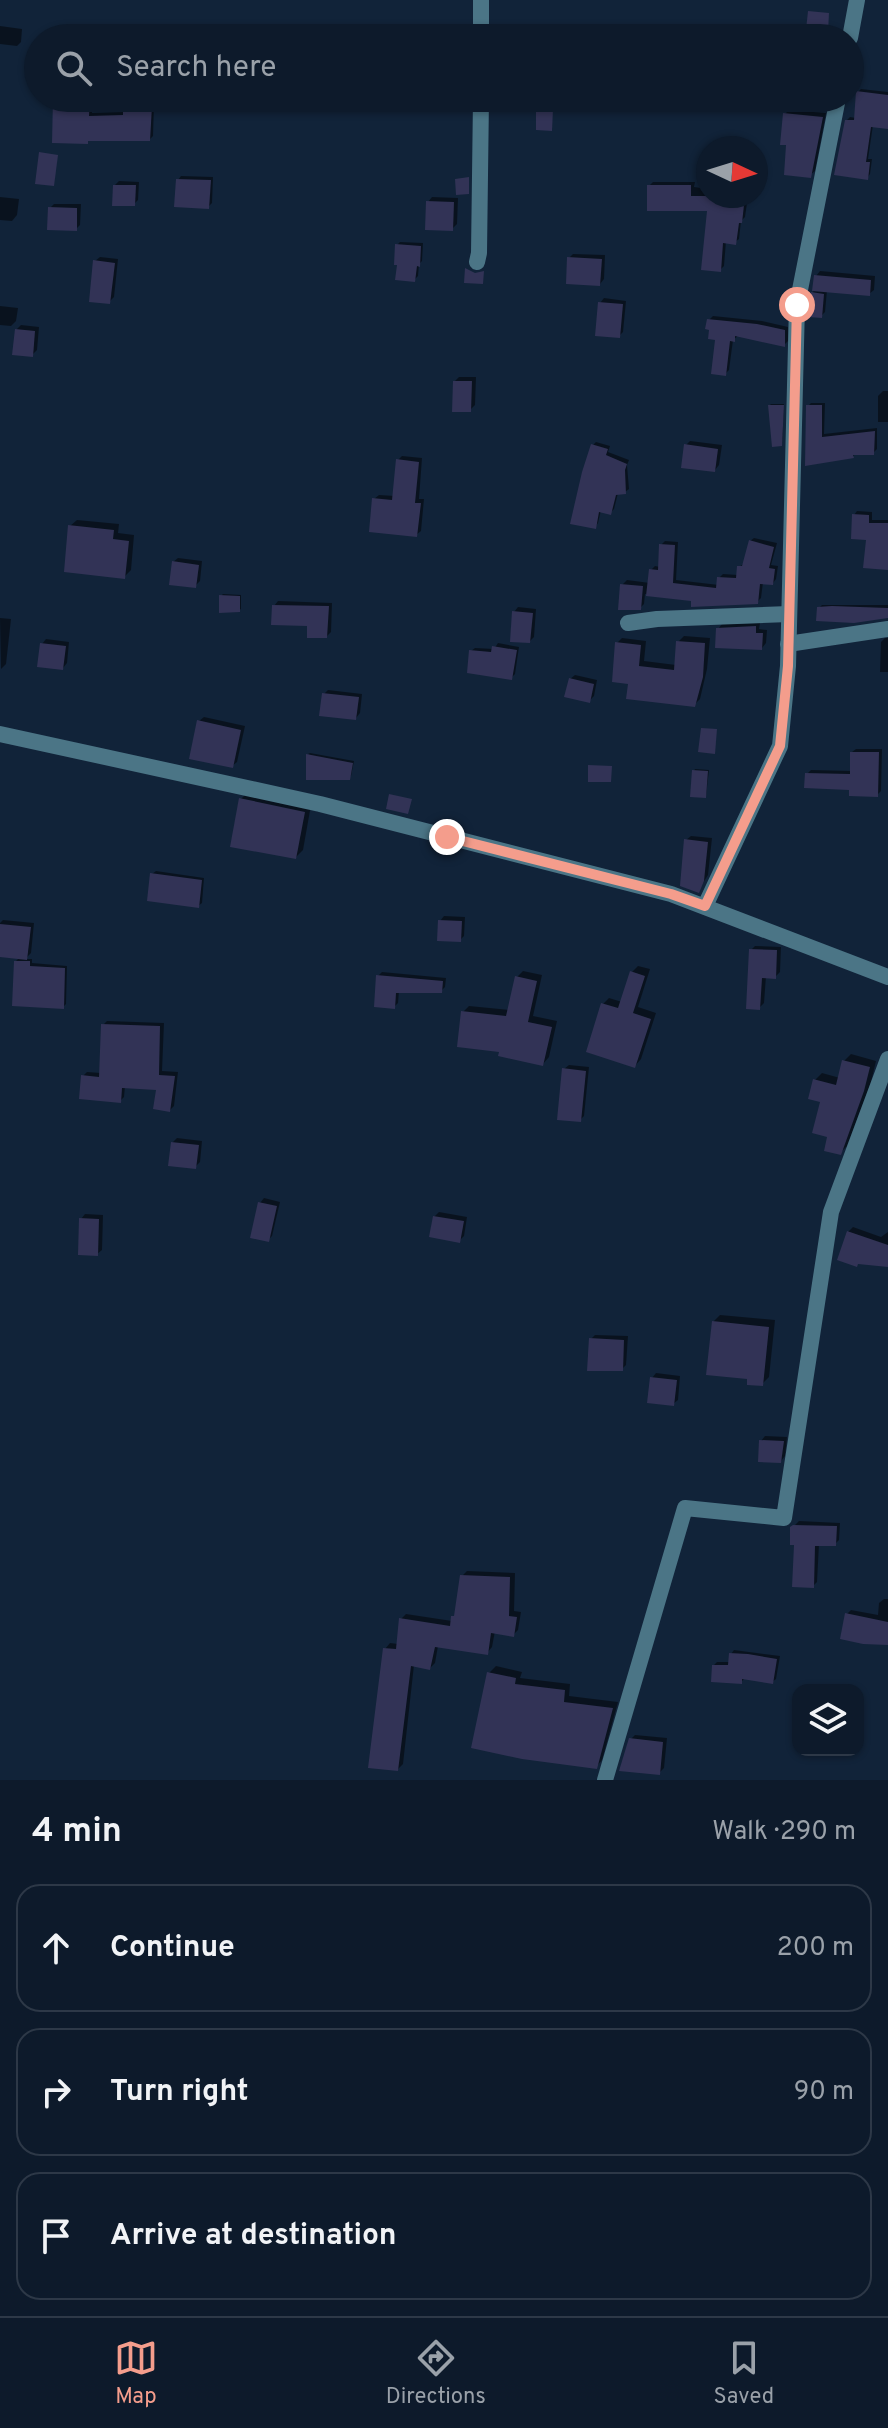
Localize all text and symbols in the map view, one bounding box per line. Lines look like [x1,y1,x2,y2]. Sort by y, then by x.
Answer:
search box [24,24,864,112]
icon: search [52,46,96,90]
text: Search here [116,50,276,87]
north arrow [696,136,768,208]
route start [779,287,815,323]
route end [429,819,465,855]
map controls [792,1684,864,1756]
button: layers [792,1684,864,1756]
text: 4 min [32,1811,122,1854]
text: Walk · 290 m [712,1816,856,1849]
icon: ahead [34,1926,78,1970]
text: Continue [110,1930,235,1967]
text: 200 m [777,1932,854,1965]
icon: right [34,2070,78,2114]
text: Turn right [110,2074,248,2111]
text: 90 m [794,2076,854,2109]
icon: arrive [34,2214,78,2258]
text: Arrive at destination [110,2218,396,2255]
tab: Map [114,2336,158,2411]
tab: Directions [386,2336,486,2411]
tab: Saved [714,2336,774,2411]

